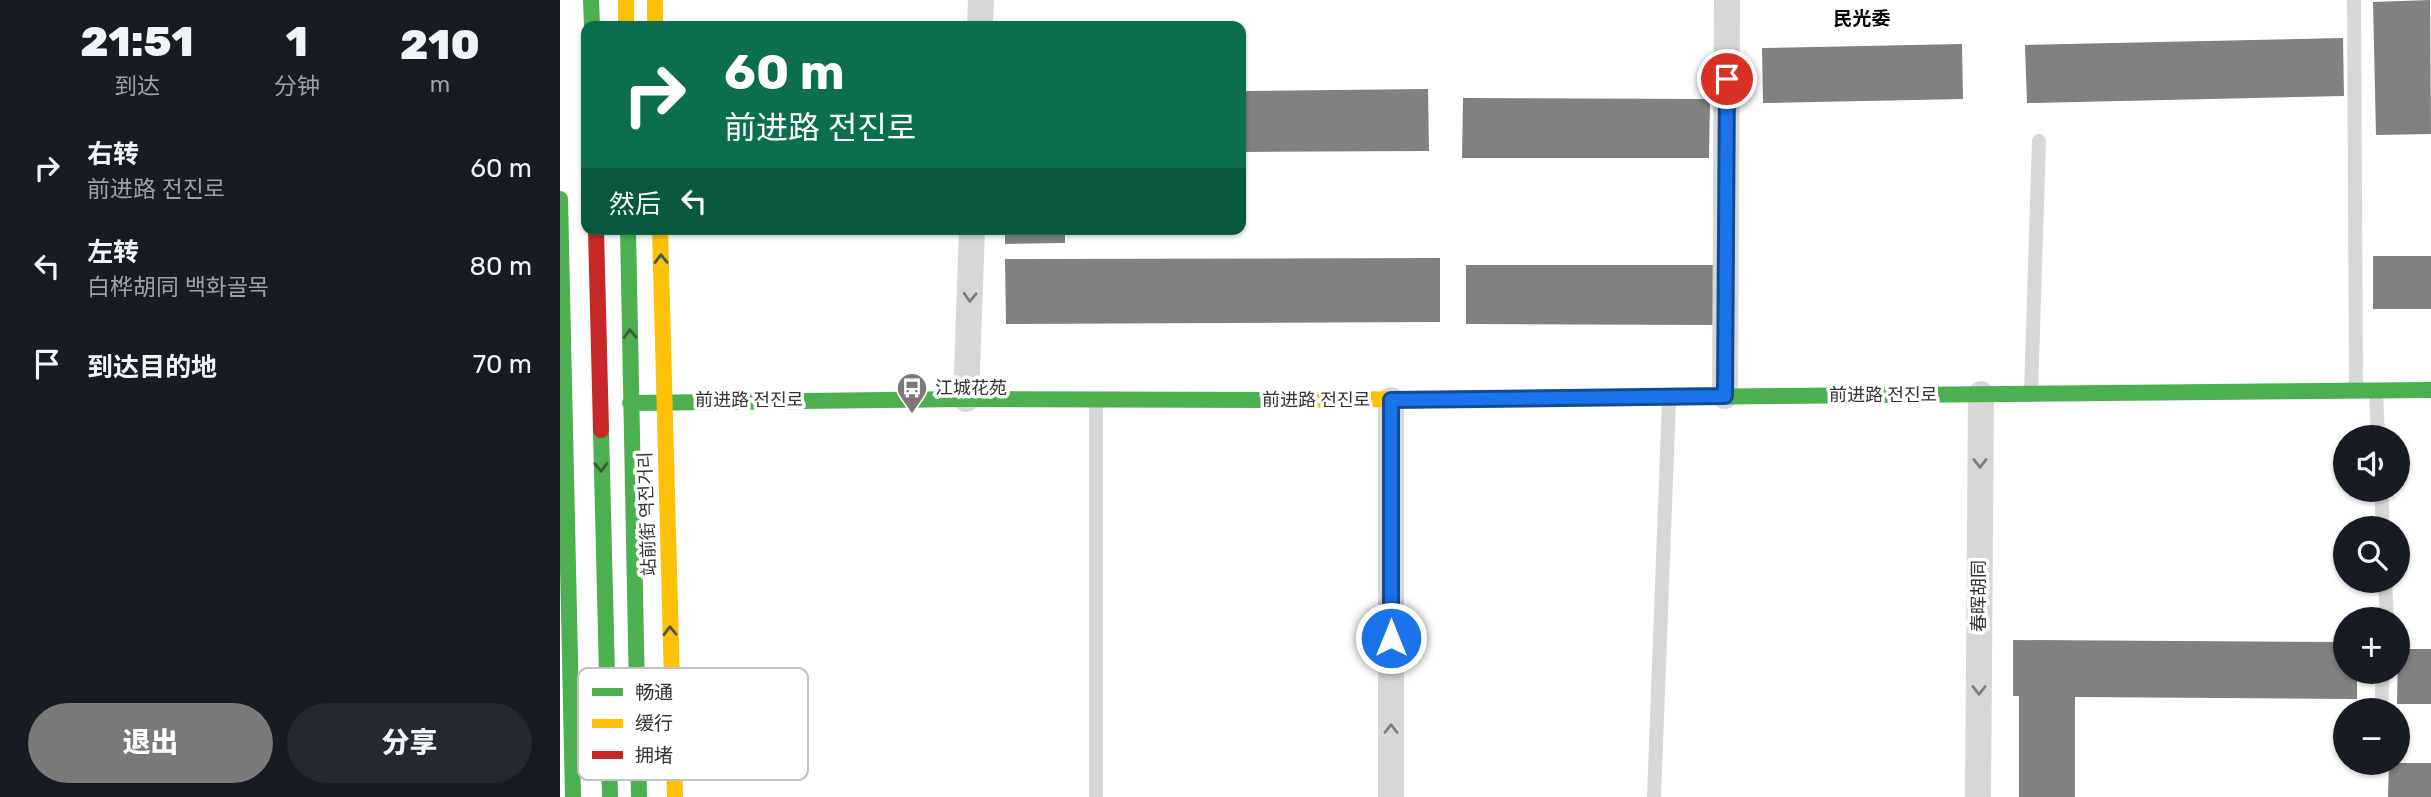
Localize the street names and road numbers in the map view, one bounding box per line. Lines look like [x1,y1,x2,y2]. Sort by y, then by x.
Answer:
street label: 前进路 전진로 [1829,384,1937,406]
street label: 前进路 전진로 [695,389,803,411]
street label: 前进路 전진로 [1262,389,1370,411]
street label: 站前街 역전거리 [634,451,660,577]
street label: 春晖胡同 [1968,560,1990,632]

